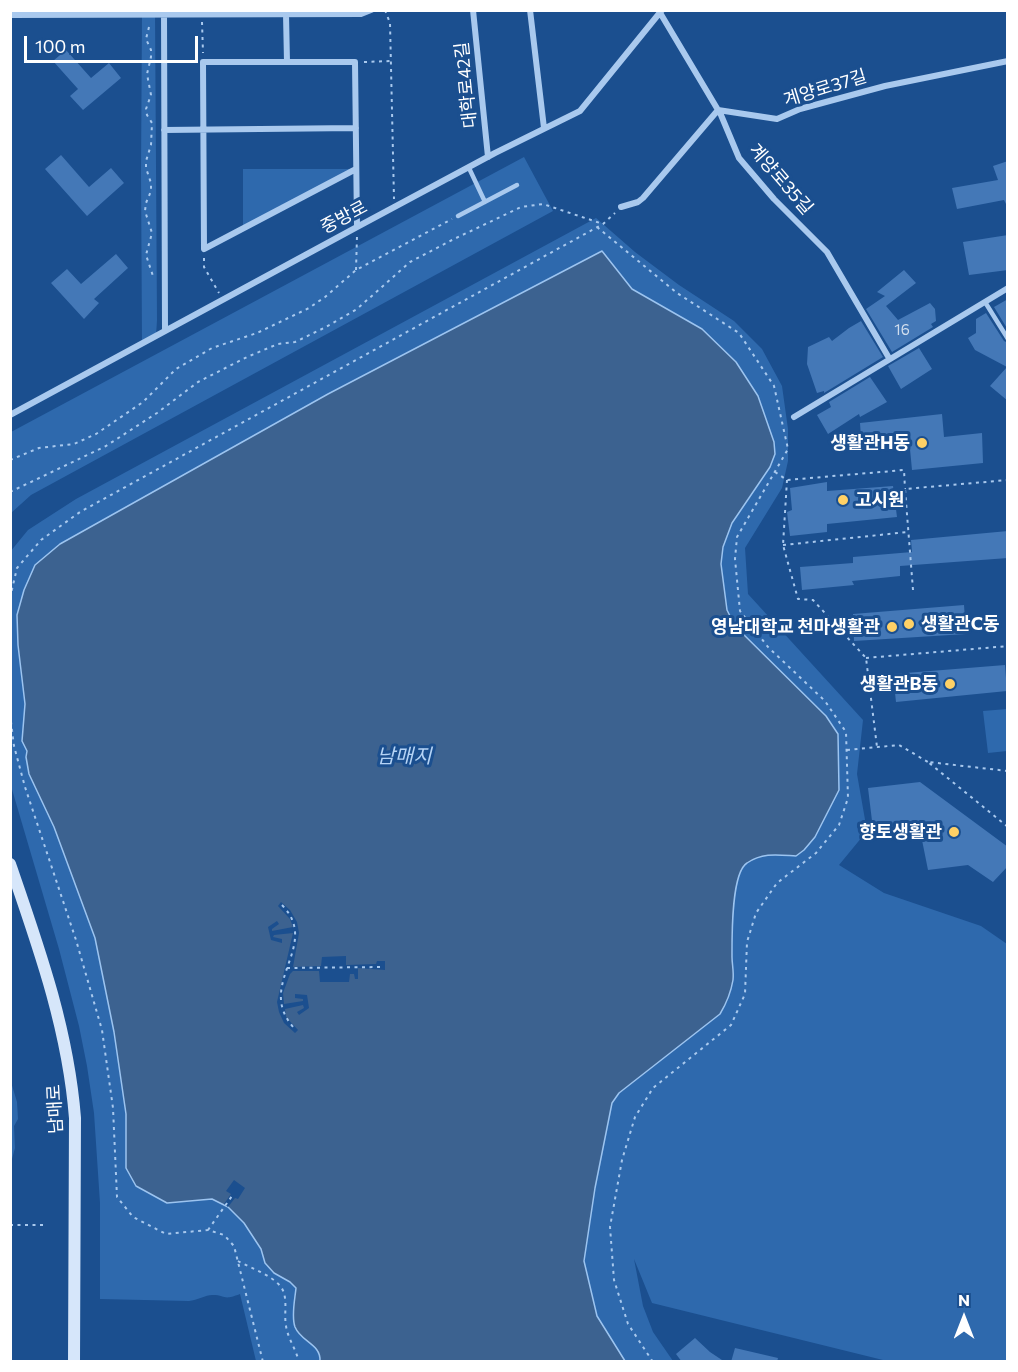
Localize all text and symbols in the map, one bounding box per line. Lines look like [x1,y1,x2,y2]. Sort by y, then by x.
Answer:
scale bar [27,24,201,62]
text: 100 m [35,35,85,57]
street label: 대학로42길 [451,41,481,129]
street label: 계양로37길 [781,65,869,111]
street label: 계양로35길 [744,139,818,219]
street label: 중방로 [317,196,371,238]
house number: 16 [894,321,910,339]
place label: 생활관H동 [830,432,910,454]
marker: 생활관H동 [915,436,929,450]
place label: 고시원 [855,489,905,511]
marker: 고시원 [836,493,850,507]
place label: 생활관C동 [921,613,1000,635]
place label: 영남대학교 천마생활관 [711,616,880,638]
marker: 생활관C동 [902,617,916,631]
marker: 영남대학교 천마생활관 [885,620,899,634]
place label: 생활관B동 [860,673,938,695]
marker: 생활관B동 [943,677,957,691]
water label: 남매지 [376,744,432,768]
place label: 향토생활관 [859,821,942,843]
marker: 향토생활관 [947,825,961,839]
street label: 남매로 [43,1084,67,1134]
north arrow [934,1288,994,1348]
text: N [958,1290,970,1309]

